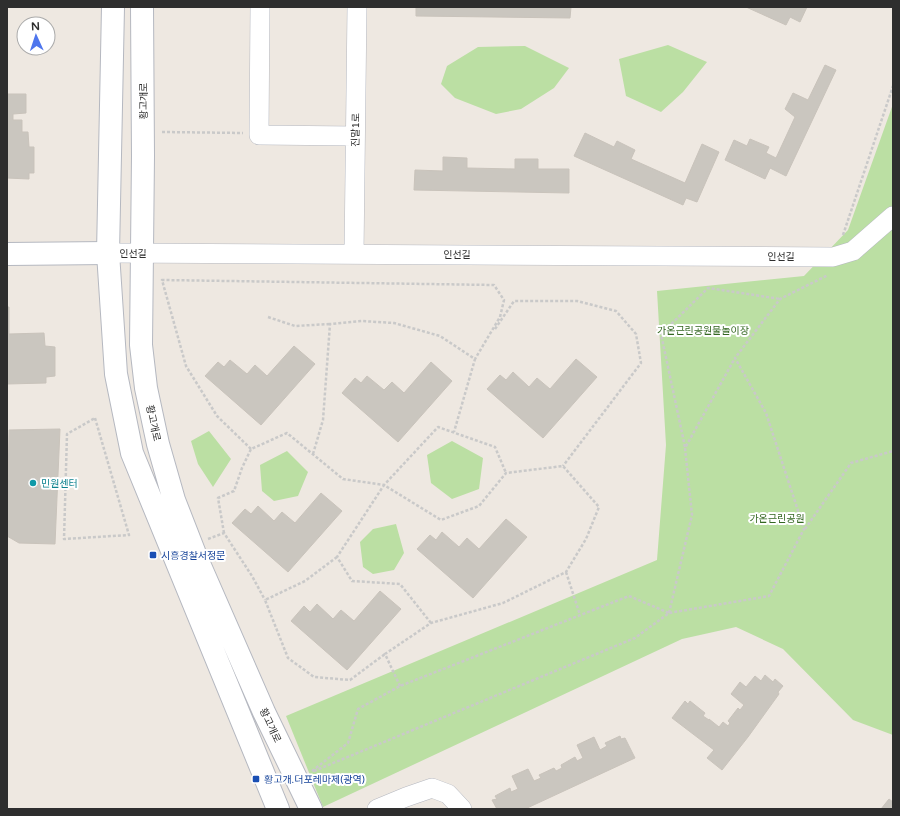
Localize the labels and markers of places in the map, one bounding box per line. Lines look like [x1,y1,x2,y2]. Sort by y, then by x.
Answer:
marker: 민원센터 [28,478,38,488]
place label: 민원센터 [41,478,78,490]
marker: 시흥경찰서정문 [148,550,158,560]
place label: 시흥경찰서정문 [161,550,225,562]
marker: 황고개.더포레마제(광역) [251,774,261,784]
place label: 황고개.더포레마제(광역) [264,774,365,786]

